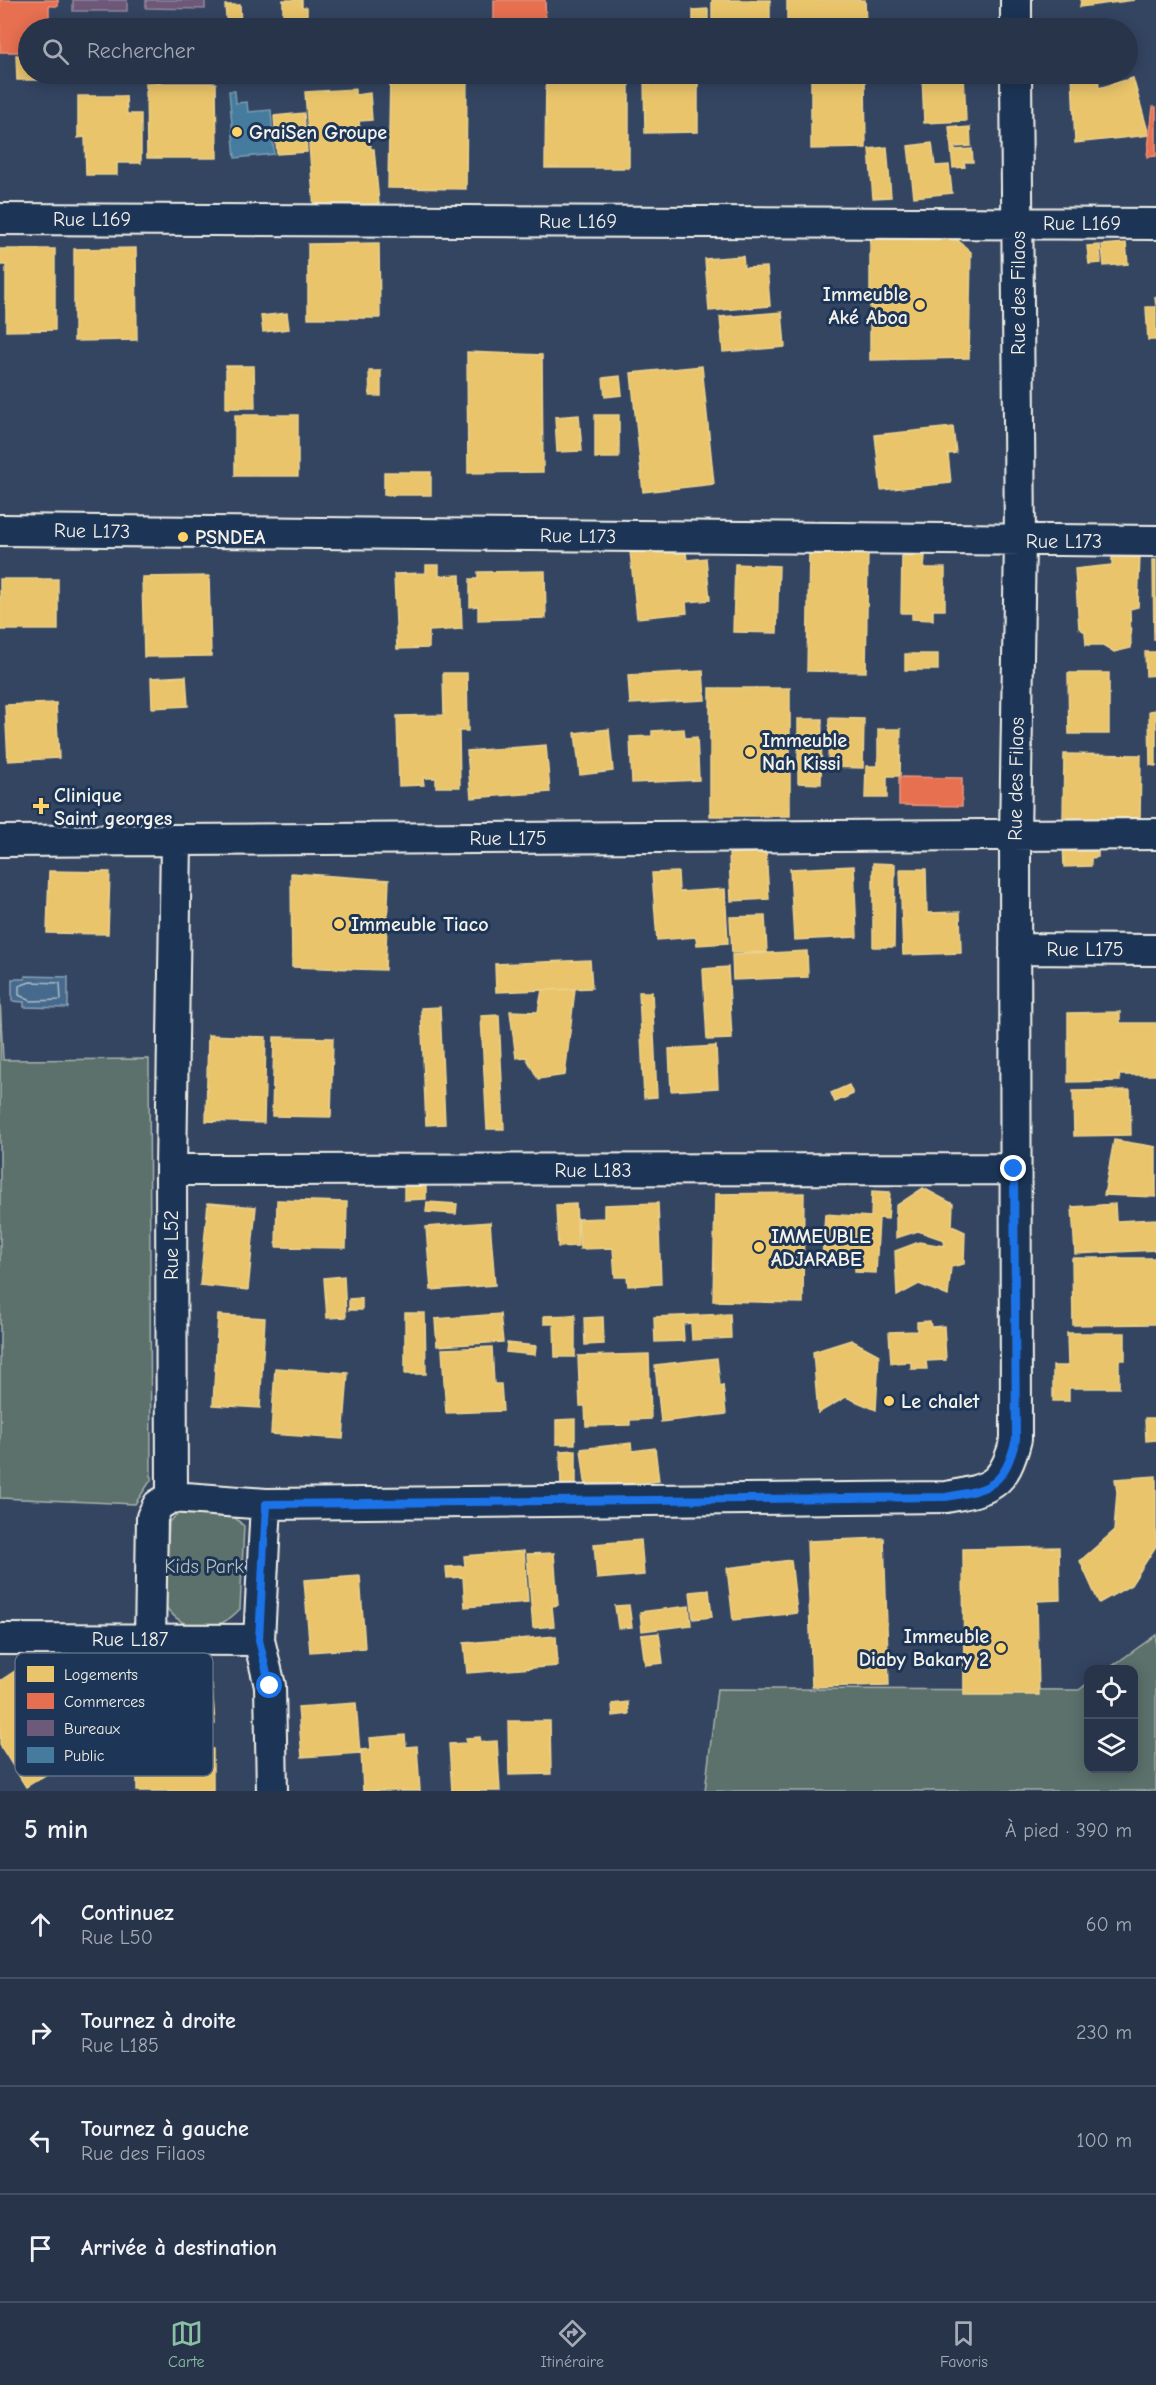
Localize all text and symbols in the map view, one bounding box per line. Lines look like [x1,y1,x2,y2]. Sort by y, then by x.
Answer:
search box [18,18,1138,84]
icon: search [39,35,72,68]
text: Rechercher [87,38,195,64]
place label: GraiSen Groupe [249,121,387,144]
marker: GraiSen Groupe [230,125,244,139]
street label: Rue L169 [53,208,131,231]
street label: Rue L169 [539,210,617,233]
street label: Rue L169 [1043,212,1121,235]
street label: Rue des Filaos [1007,231,1030,355]
place label: Immeuble Aké Aboa [823,283,908,329]
marker: Immeuble Aké Aboa [913,298,927,312]
street label: Rue L173 [54,519,130,543]
street label: Rue L173 [540,524,616,548]
place label: PSNDEA [195,526,265,549]
marker: PSNDEA [176,530,190,544]
street label: Rue L173 [1026,530,1102,553]
street label: Rue des Filaos [1003,717,1029,841]
place label: Immeuble Nah Kissi [762,729,847,775]
marker: Immeuble Nah Kissi [743,745,757,759]
place label: Clinique Saint georges [54,784,172,830]
marker: Clinique Saint georges [32,797,50,815]
street label: Rue L175 [469,827,547,850]
place label: Immeuble Tiaco [351,913,489,936]
marker: Immeuble Tiaco [332,917,346,931]
street label: Rue L175 [1046,938,1124,961]
route end [1000,1155,1026,1181]
street label: Rue L183 [554,1159,632,1182]
street label: Rue L52 [160,1210,183,1280]
place label: IMMEUBLE ADJARABE [771,1225,871,1271]
marker: IMMEUBLE ADJARABE [752,1240,766,1254]
place label: Le chalet [901,1390,980,1413]
marker: Le chalet [882,1394,896,1408]
park label: Kids Park [164,1555,244,1578]
place label: Immeuble Diaby Bakary 2 [859,1625,989,1671]
street label: Rue L187 [92,1628,169,1651]
marker: Immeuble Diaby Bakary 2 [994,1641,1008,1655]
legend [15,1653,213,1776]
map controls [1084,1665,1138,1773]
button: locate [1084,1665,1138,1719]
text: Logements [64,1666,138,1684]
route start [256,1672,282,1698]
text: Commerces [64,1693,145,1711]
button: layers [1084,1719,1138,1773]
text: Bureaux [64,1720,121,1738]
text: Public [64,1747,105,1765]
text: 5 min [24,1815,88,1845]
text: À pied · 390 m [1005,1819,1132,1842]
text: Continuez [81,1900,174,1926]
icon: ahead [24,1908,57,1941]
text: 60 m [1086,1913,1132,1936]
text: Rue L50 [81,1926,153,1949]
text: Tournez à droite [81,2008,236,2034]
icon: right [24,2016,57,2049]
text: 230 m [1076,2021,1132,2044]
text: Rue L185 [81,2034,159,2057]
text: Tournez à gauche [81,2116,249,2142]
icon: left [24,2124,57,2157]
text: 100 m [1077,2129,1132,2152]
text: Rue des Filaos [81,2142,205,2165]
icon: arrive [24,2232,57,2265]
text: Arrivée à destination [81,2235,277,2261]
tab: Carte [168,2317,205,2371]
tab: Itinéraire [541,2317,604,2371]
tab: Favoris [940,2317,988,2371]

